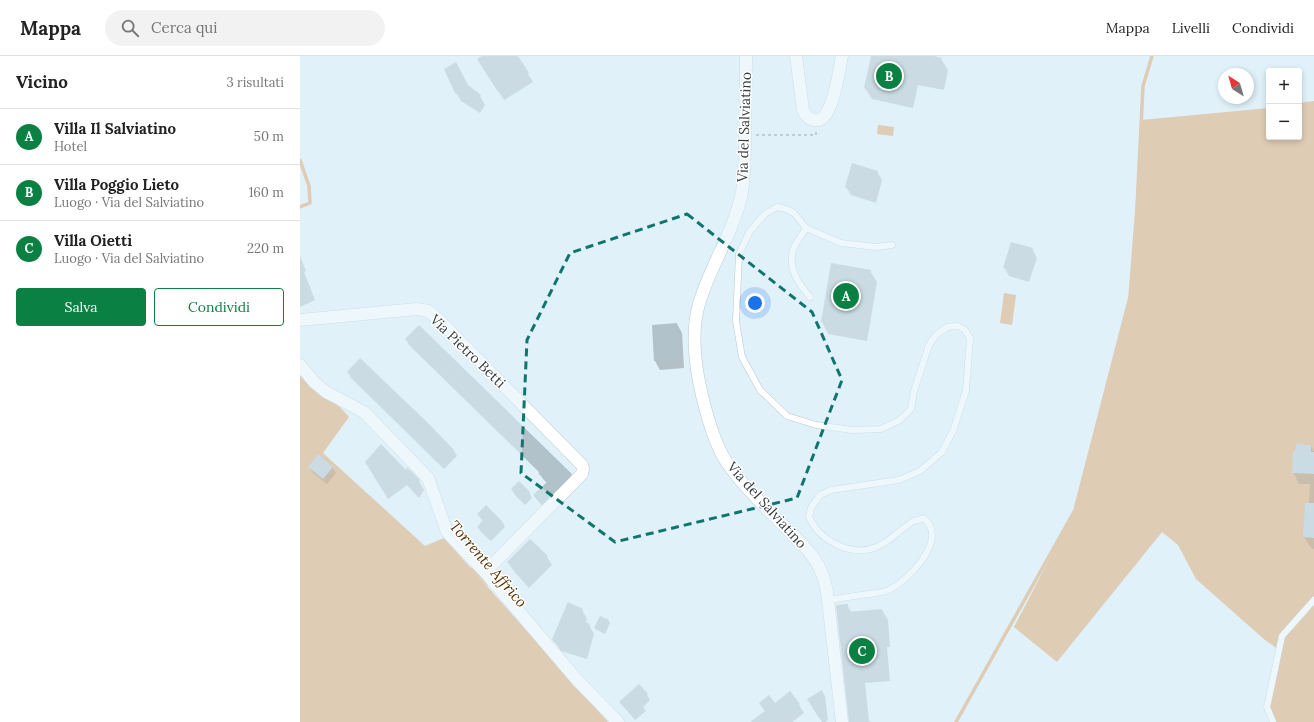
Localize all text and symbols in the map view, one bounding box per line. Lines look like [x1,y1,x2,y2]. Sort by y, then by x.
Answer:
search box [105,10,385,46]
text: Mappa [20,16,81,40]
icon: search [119,17,141,39]
text: Cerca qui [151,18,218,37]
text: Mappa [1106,19,1150,37]
text: Livelli [1172,19,1210,37]
text: Condividi [1232,19,1294,37]
pin: B [876,61,902,91]
north arrow [1218,68,1254,104]
map controls [1266,68,1302,140]
button: + [1266,68,1302,104]
text: Vicino [16,71,68,93]
street label: Via del Salviatino [733,72,755,183]
text: 3 risultati [226,74,284,91]
button: − [1266,104,1302,140]
text: Villa Il Salviatino [54,119,176,138]
text: A [25,128,33,145]
text: 50 m [254,128,284,145]
text: Hotel [54,138,87,155]
text: Villa Poggio Lieto [54,175,179,194]
text: B [25,184,33,201]
text: 160 m [249,184,284,201]
text: Luogo · Via del Salviatino [54,194,204,211]
text: Villa Oietti [54,231,132,250]
text: C [25,240,33,257]
text: 220 m [247,240,284,257]
text: Luogo · Via del Salviatino [54,250,204,267]
pin: A [833,281,859,311]
button: Salva [16,288,146,326]
button: Condividi [154,288,284,326]
your location [745,293,765,313]
street label: Via Pietro Betti [426,310,510,392]
street label: Via del Salviatino [723,457,811,552]
water label: Torrente Affrico [446,516,531,611]
pin: C [849,636,875,666]

